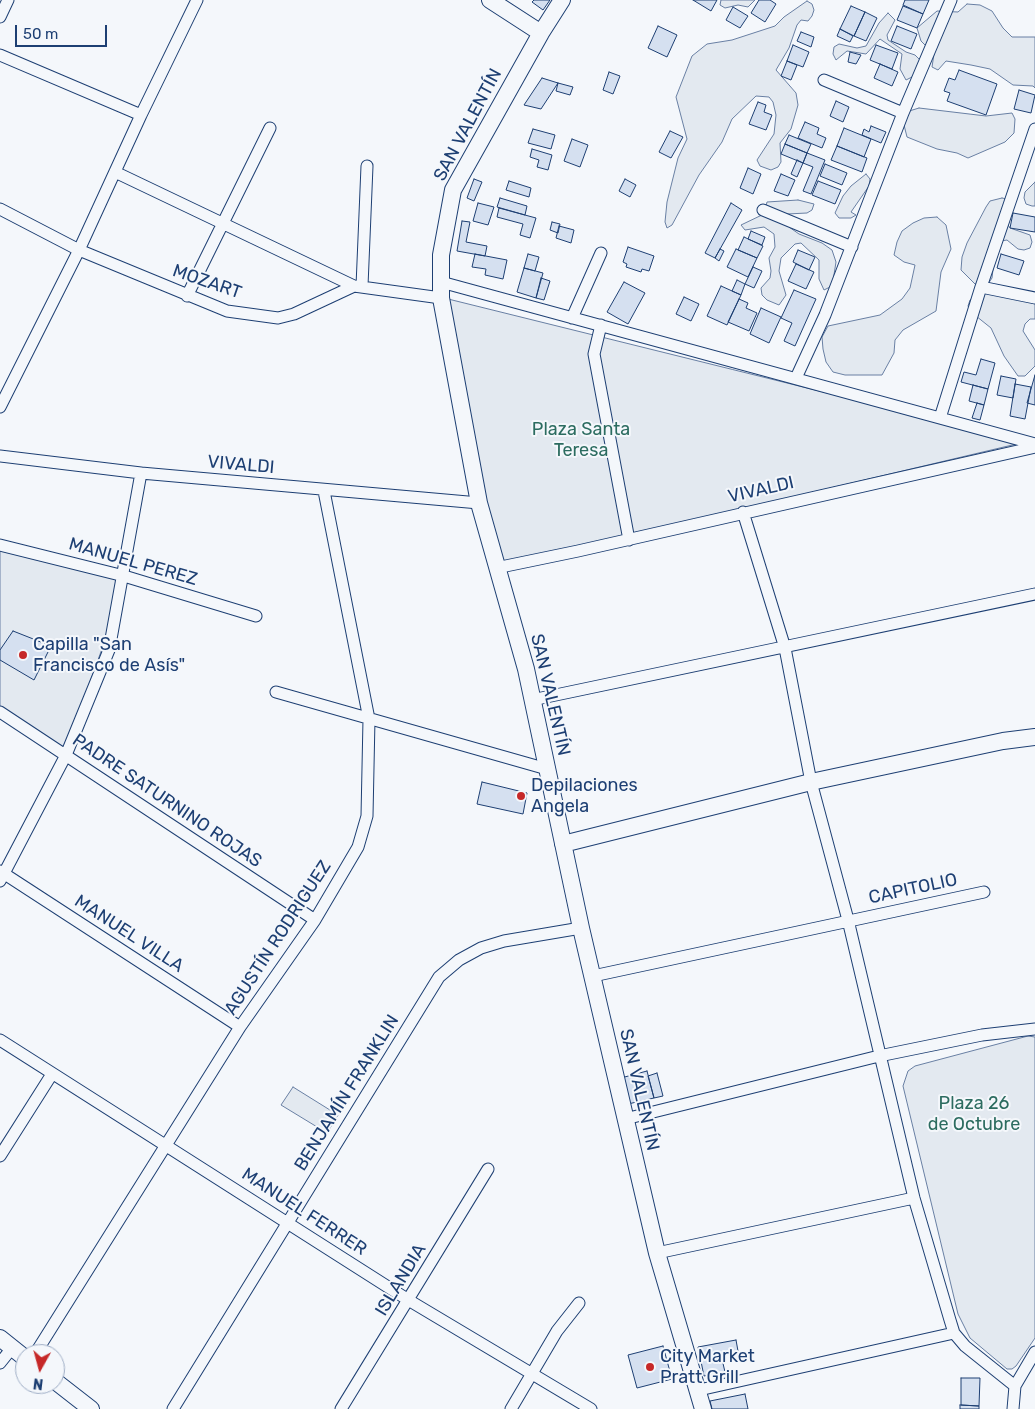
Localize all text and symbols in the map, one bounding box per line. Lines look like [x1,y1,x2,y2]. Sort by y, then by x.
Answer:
scale bar [18,15,110,47]
text: 50 m [23,25,58,43]
street label: SAN VALENTÍN [429,65,507,185]
street label: MOZART [170,260,244,304]
park label: Plaza Santa Teresa [532,419,630,462]
street label: VIVALDI [207,451,275,479]
street label: VIVALDI [726,472,796,508]
street label: MANUEL PEREZ [66,533,200,591]
street label: SAN VALENTÍN [525,632,575,758]
place label: Capilla "San Francisco de Asís" [33,634,185,676]
marker: Capilla "San Francisco de Asís" [17,649,29,661]
street label: PADRE SATURNINO ROJAS [68,729,266,873]
place label: Depilaciones Angela [531,775,638,818]
marker: Depilaciones Angela [515,790,527,802]
street label: AGUSTÍN RODRIGUEZ [220,857,336,1019]
street label: CAPITOLIO [867,869,959,909]
street label: MANUEL VILLA [70,891,188,977]
street label: BENJAMÍN FRANKLIN [290,1011,404,1175]
street label: SAN VALENTÍN [614,1027,664,1153]
park label: Plaza 26 de Octubre [928,1093,1020,1136]
street label: MANUEL FERRER [237,1164,371,1260]
street label: ISLANDIA [371,1240,431,1320]
north arrow [15,1344,65,1394]
place label: City Market Pratt Grill [660,1346,755,1388]
marker: City Market Pratt Grill [644,1361,656,1373]
text: N [32,1374,44,1392]

